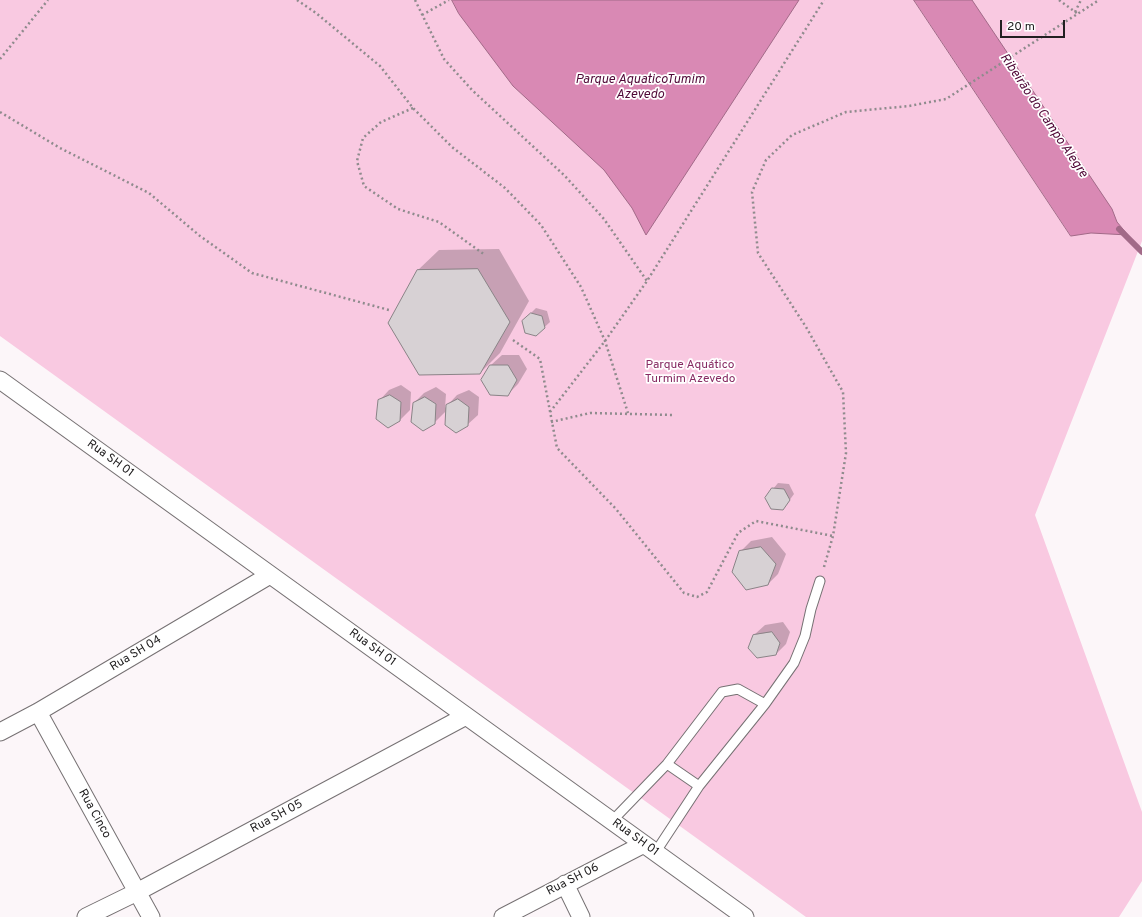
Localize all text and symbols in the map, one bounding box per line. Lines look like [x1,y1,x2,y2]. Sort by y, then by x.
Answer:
scale bar [1002,12,1067,38]
text: 20 m [1007,19,1035,35]
water label: Ribeirão do Campo Alegre [996,51,1090,181]
water label: Parque AquaticoTumim Azevedo [575,72,705,103]
park label: Parque Aquático Turmim Azevedo [645,359,735,387]
street label: Rua SH 01 [84,437,136,481]
street label: Rua SH 01 [346,626,398,670]
street label: Rua SH 04 [108,633,164,675]
street label: Rua Cinco [75,787,113,841]
street label: Rua SH 05 [248,797,306,837]
street label: Rua SH 01 [609,816,661,860]
street label: Rua SH 06 [544,861,602,899]

